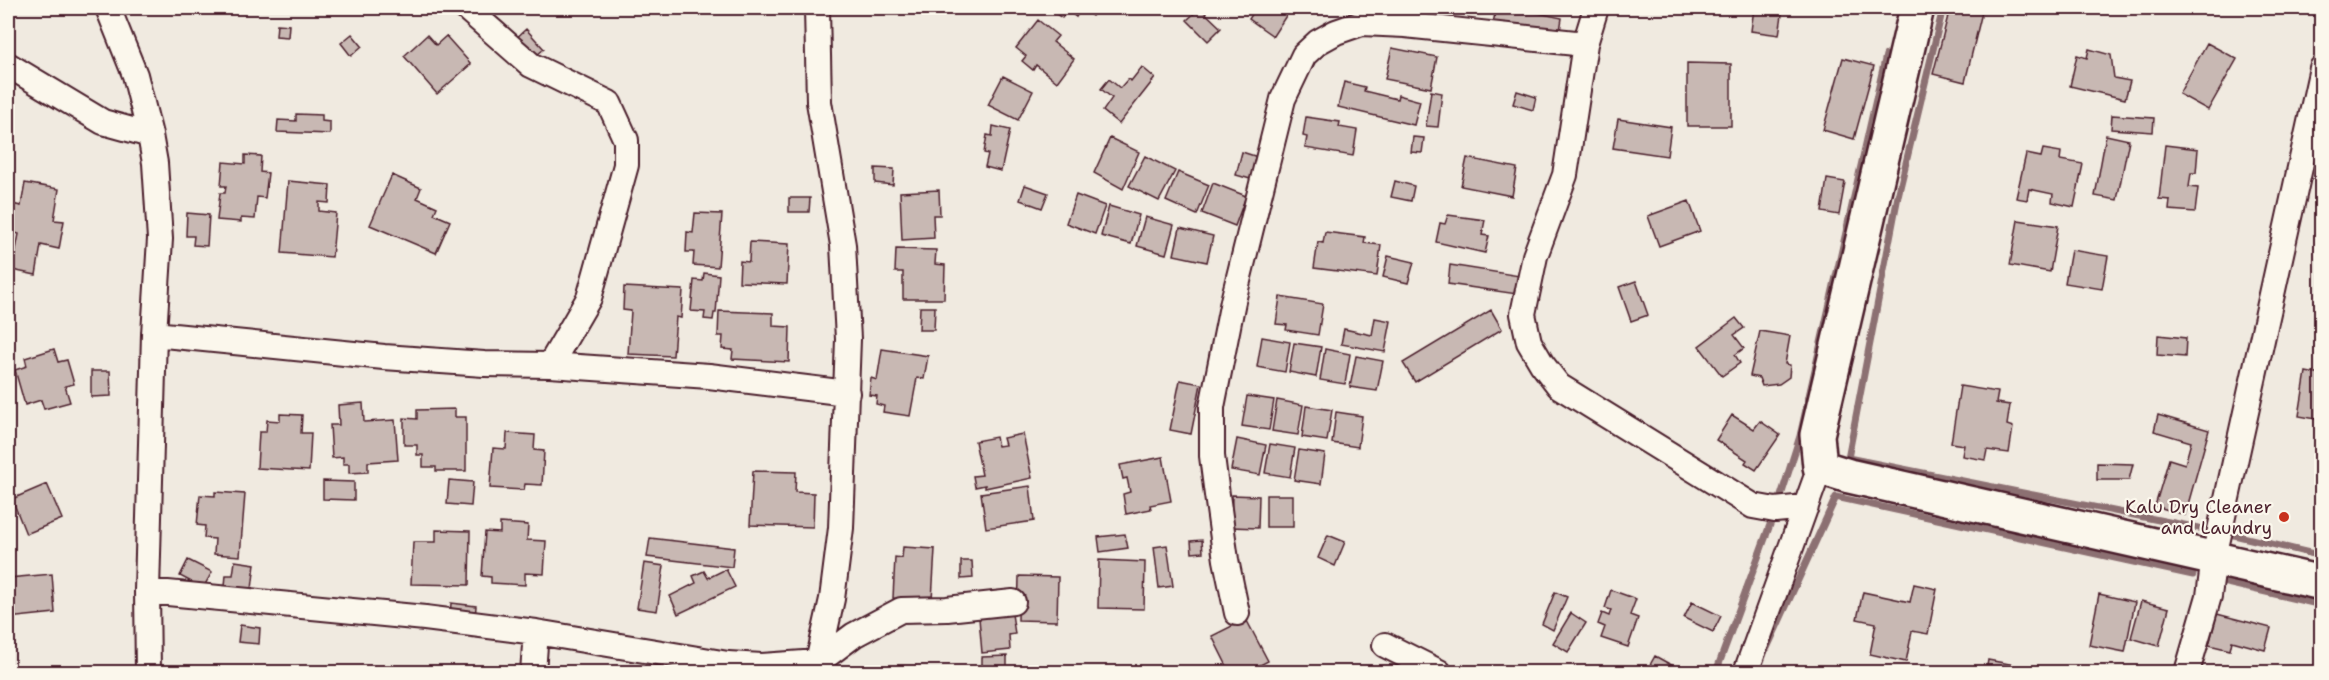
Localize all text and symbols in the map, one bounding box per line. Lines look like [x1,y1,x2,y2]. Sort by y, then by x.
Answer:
place label: Kalu Dry Cleaner and Laundry [2125,495,2272,540]
marker: Kalu Dry Cleaner and Laundry [2277,510,2291,524]

